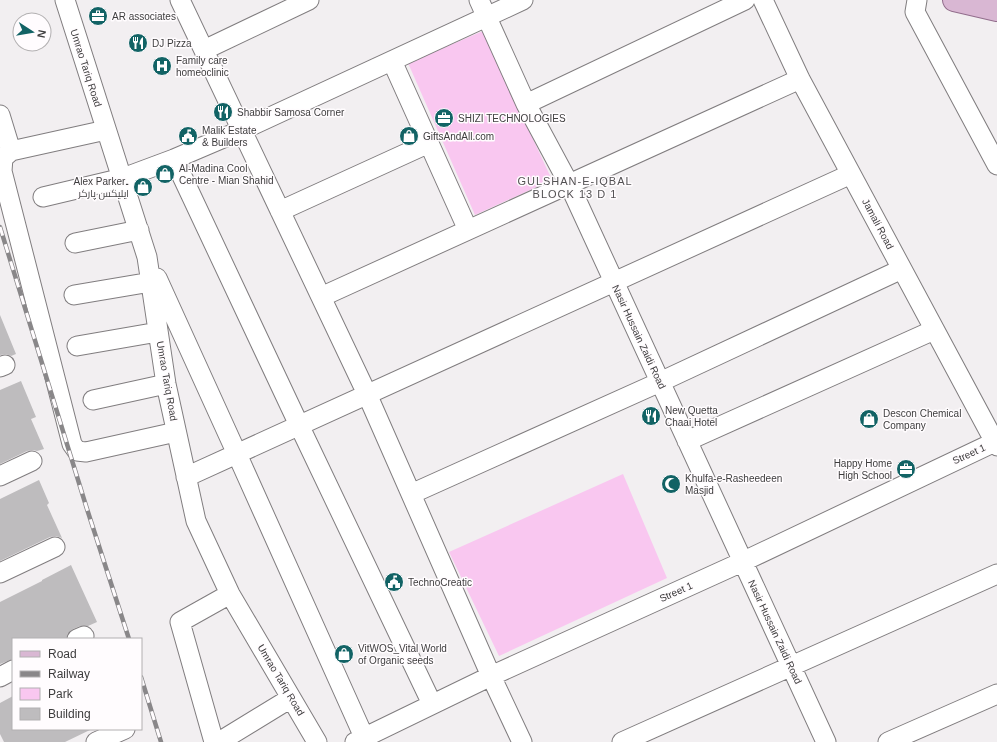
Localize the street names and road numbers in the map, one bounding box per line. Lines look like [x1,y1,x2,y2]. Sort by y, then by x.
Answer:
street label: Umrao Tariq Road [68,28,104,108]
street label: Jamali Road [860,197,896,251]
street label: Nasir Hussain Zaidi Road [610,283,668,391]
street label: Umrao Tariq Road [155,340,179,422]
street label: Street 1 [951,441,988,466]
street label: Nasir Hussain Zaidi Road [746,578,804,686]
street label: Street 1 [658,580,695,604]
street label: Umrao Tariq Road [255,642,307,718]

